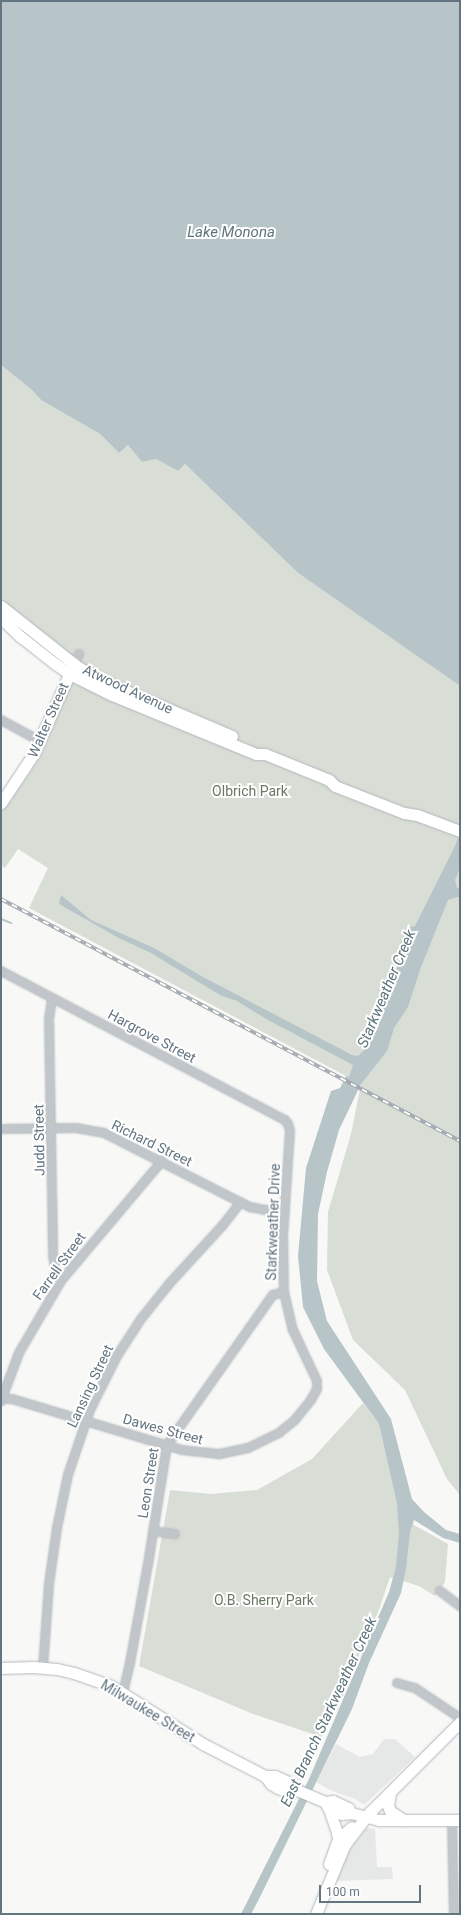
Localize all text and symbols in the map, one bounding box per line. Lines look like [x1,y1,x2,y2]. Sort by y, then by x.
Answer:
water label: Lake Monona [187,224,275,242]
street label: Atwood Avenue [80,661,176,717]
street label: Walter Street [24,680,72,760]
park label: Olbrich Park [212,783,288,799]
water label: Starkweather Creek [354,927,420,1051]
street label: Hargrove Street [105,1006,199,1066]
street label: Judd Street [30,1104,48,1176]
street label: Richard Street [109,1116,195,1170]
street label: Starkweather Drive [263,1163,283,1281]
street label: Farrell Street [29,1229,89,1303]
street label: Lansing Street [63,1342,117,1430]
street label: Dawes Street [121,1410,205,1448]
street label: Leon Street [134,1447,162,1519]
park label: O.B. Sherry Park [214,1592,314,1608]
water label: East Branch Starkweather Creek [277,1614,381,1810]
street label: Milwaukee Street [98,1676,198,1746]
scale bar [321,1877,423,1903]
text: 100 m [326,1885,360,1899]

